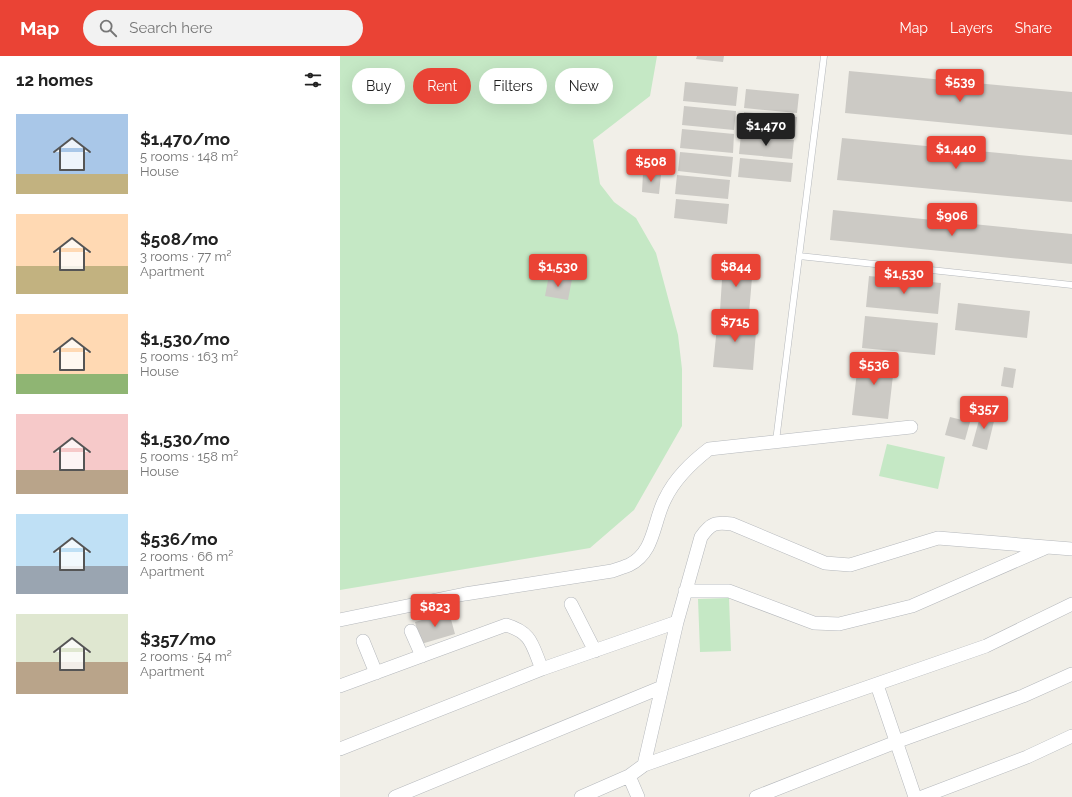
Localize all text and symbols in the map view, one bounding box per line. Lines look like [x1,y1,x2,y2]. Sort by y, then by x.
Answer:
search box [83,10,363,46]
text: Map [20,17,59,39]
icon: search [97,17,119,39]
text: Search here [129,19,213,37]
text: Map [900,20,928,36]
text: Layers [950,20,993,36]
text: Share [1015,20,1052,36]
chip: Buy [352,68,405,104]
chip: Rent [413,68,471,104]
chip: Filters [479,68,547,104]
chip: New [555,68,613,104]
icon: filters [302,69,324,91]
pin: $539 [936,69,984,103]
text: 12 homes [16,70,93,90]
text: $539 [945,74,975,89]
pin: $1,470 [733,113,799,147]
text: $1,470 [746,118,786,133]
text: $1,470/mo [140,129,230,149]
icon: home [48,130,96,178]
pin: $1,440 [923,136,989,170]
text: $1,440 [936,141,976,156]
text: 5 rooms · 148 m² [140,149,238,164]
pin: $508 [627,149,675,183]
text: $508 [635,154,667,169]
text: House [140,164,179,179]
pin: $906 [928,203,976,237]
text: $906 [936,208,968,223]
text: $508/mo [140,229,218,249]
icon: home [48,230,96,278]
text: 3 rooms · 77 m² [140,249,232,264]
pin: $1,530 [525,254,591,288]
pin: $844 [712,254,760,288]
text: $1,530 [538,259,578,274]
text: $844 [721,259,751,274]
pin: $1,530 [871,261,937,295]
text: Apartment [140,264,204,279]
text: $1,530 [884,266,924,281]
pin: $715 [711,309,759,343]
text: $715 [720,314,750,329]
text: $1,530/mo [140,329,230,349]
icon: home [48,330,96,378]
text: 5 rooms · 163 m² [140,349,238,364]
pin: $536 [850,352,898,386]
text: $536 [859,357,889,372]
text: House [140,364,179,379]
pin: $357 [960,396,1008,430]
text: $357 [969,401,999,416]
text: $1,530/mo [140,429,230,449]
icon: home [48,430,96,478]
text: 5 rooms · 158 m² [140,449,238,464]
text: House [140,464,179,479]
text: $536/mo [140,529,217,549]
icon: home [48,530,96,578]
text: 2 rooms · 66 m² [140,549,233,564]
text: Apartment [140,564,204,579]
pin: $823 [411,594,459,628]
text: $823 [420,599,450,614]
text: $357/mo [140,629,216,649]
icon: home [48,630,96,678]
text: 2 rooms · 54 m² [140,649,232,664]
text: Apartment [140,664,204,679]

